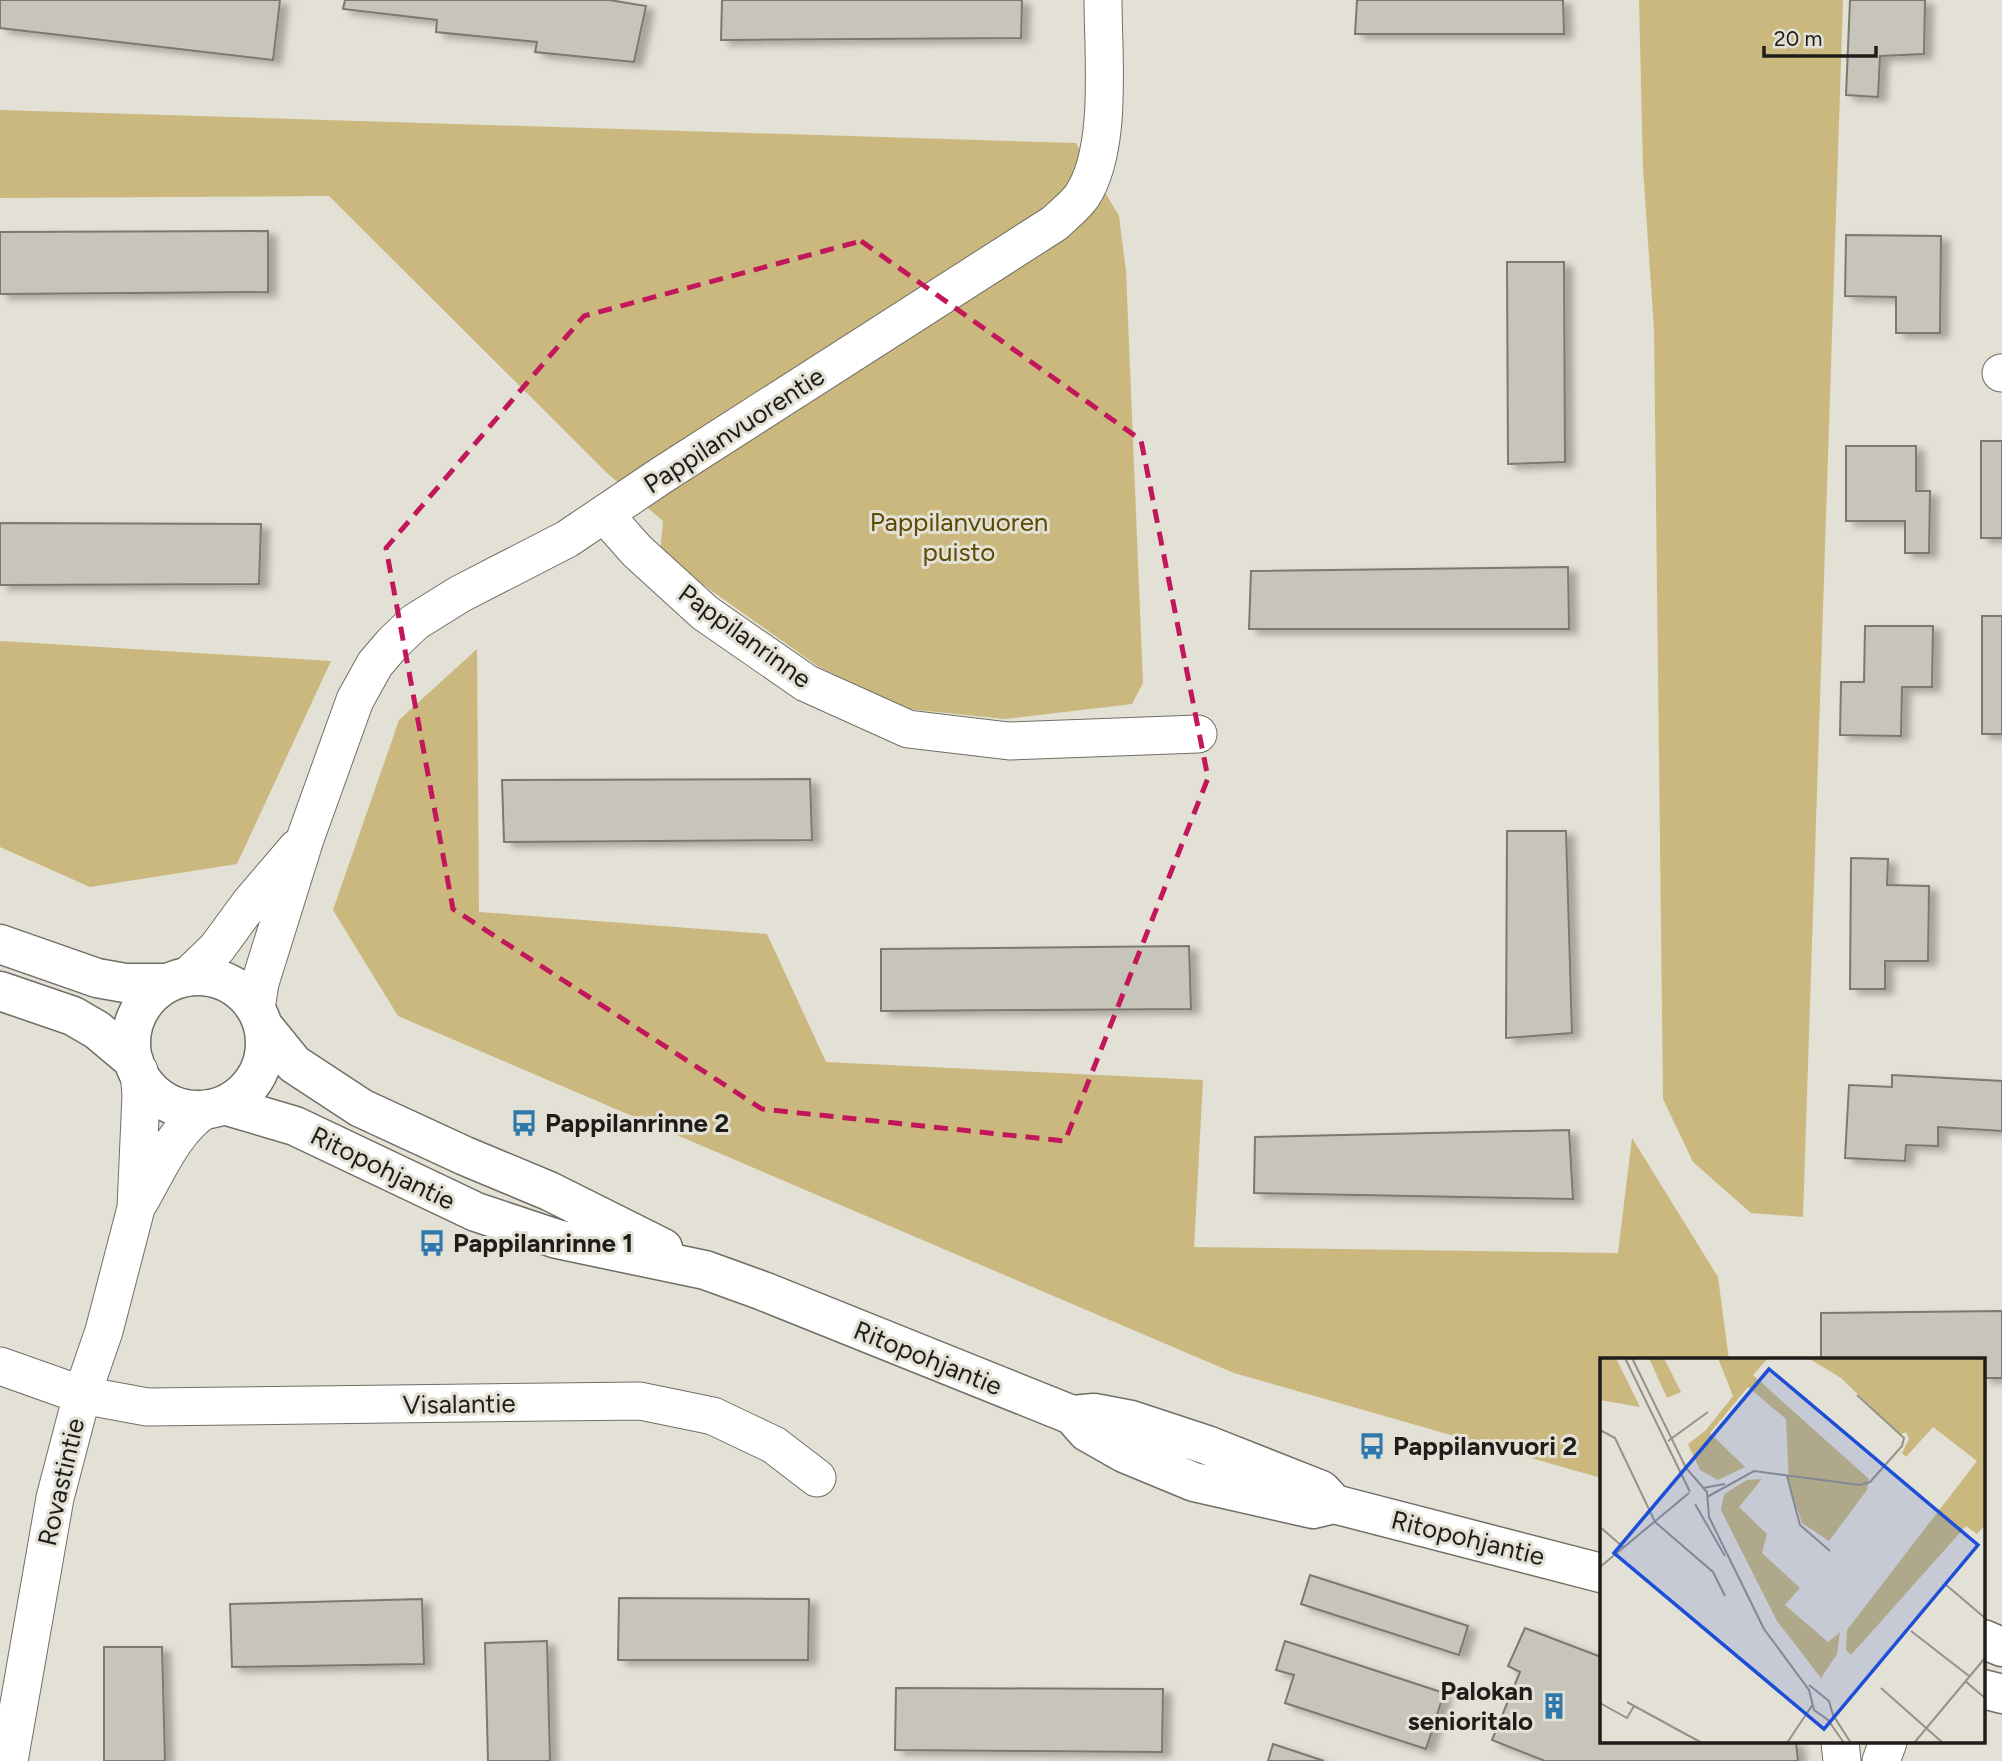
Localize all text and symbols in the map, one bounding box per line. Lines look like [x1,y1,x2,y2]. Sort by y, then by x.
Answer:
scale bar [1764,14,1876,58]
text: 20 m [1774,26,1822,51]
street label: Pappilanvuorentie [638,360,830,500]
park label: Pappilanvuoren puisto [870,506,1048,568]
street label: Pappilanrinne [672,577,818,695]
place label: Pappilanrinne 2 [545,1107,729,1139]
bus stop icon: Pappilanrinne 2 [509,1108,539,1138]
street label: Ritopohjantie [305,1119,461,1217]
place label: Pappilanrinne 1 [453,1227,633,1259]
bus stop icon: Pappilanrinne 1 [417,1228,447,1258]
street label: Ritopohjantie [849,1314,1007,1402]
inset map [1600,1358,1984,1744]
street label: Visalantie [402,1387,516,1421]
street label: Rovastintie [31,1415,91,1549]
place label: Pappilanvuori 2 [1393,1430,1577,1462]
bus stop icon: Pappilanvuori 2 [1357,1431,1387,1461]
street label: Ritopohjantie [1388,1503,1548,1573]
place label: Palokan senioritalo [1408,1675,1533,1737]
building icon: Palokan senioritalo [1539,1691,1569,1721]

